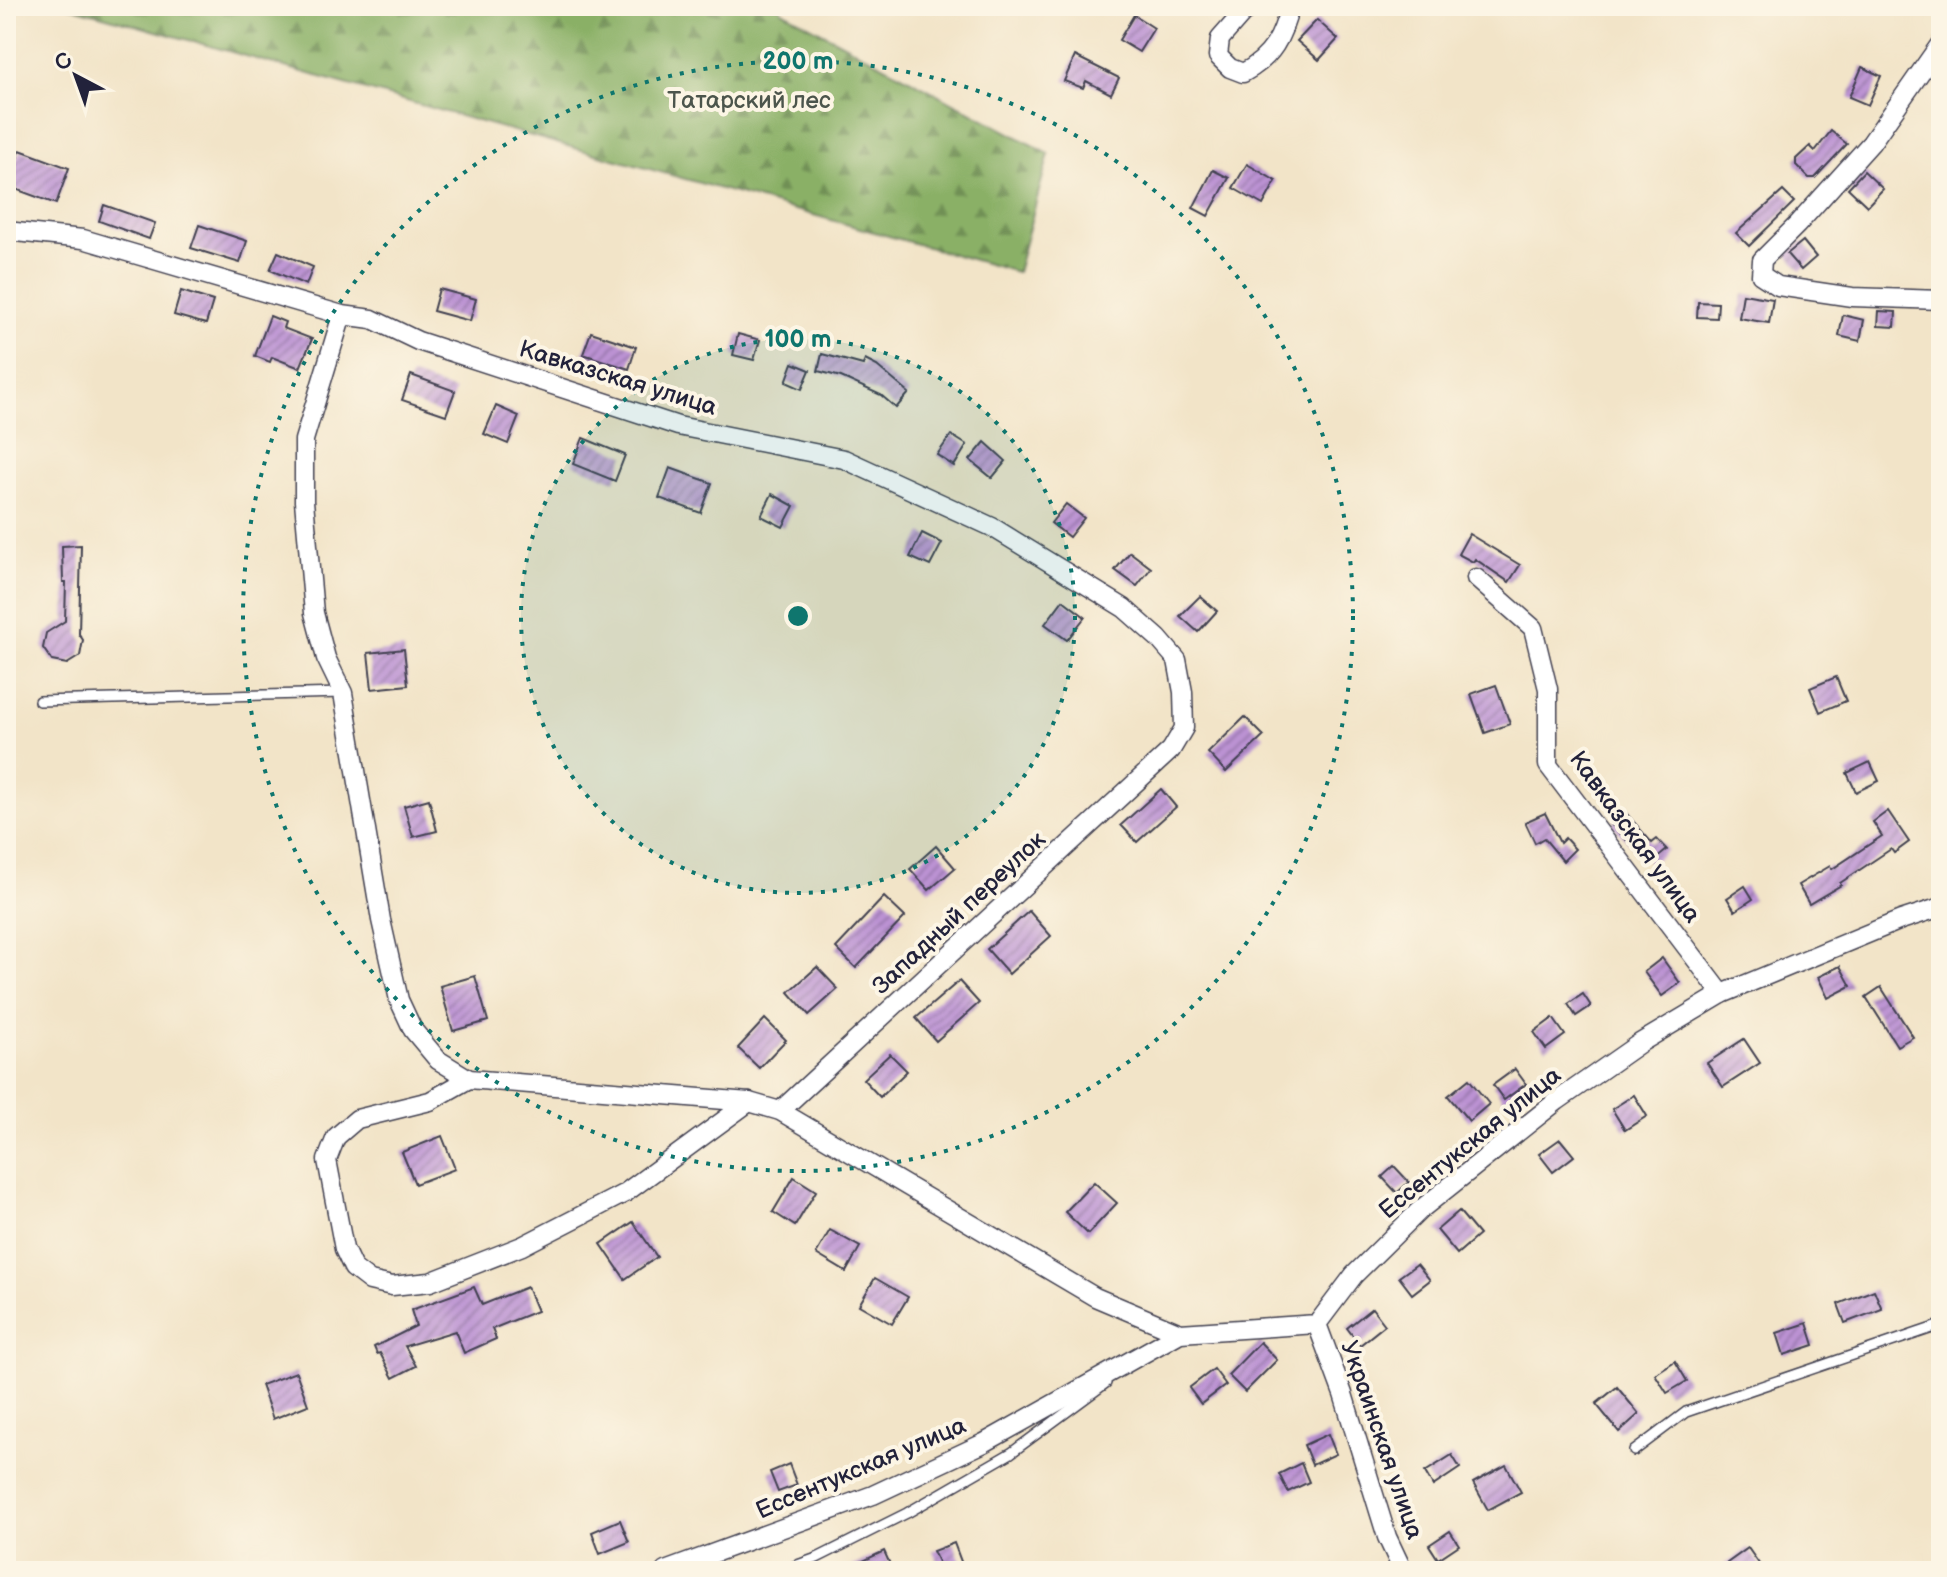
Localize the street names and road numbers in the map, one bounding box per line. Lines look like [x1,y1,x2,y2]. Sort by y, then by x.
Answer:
street label: Кавказская улица [516,334,720,422]
street label: Кавказская улица [1563,746,1707,928]
street label: Западный переулок [866,825,1052,1001]
street label: Ессентукская улица [1373,1061,1567,1225]
street label: Украинская улица [1334,1337,1430,1543]
street label: Ессентукская улица [752,1411,970,1525]

